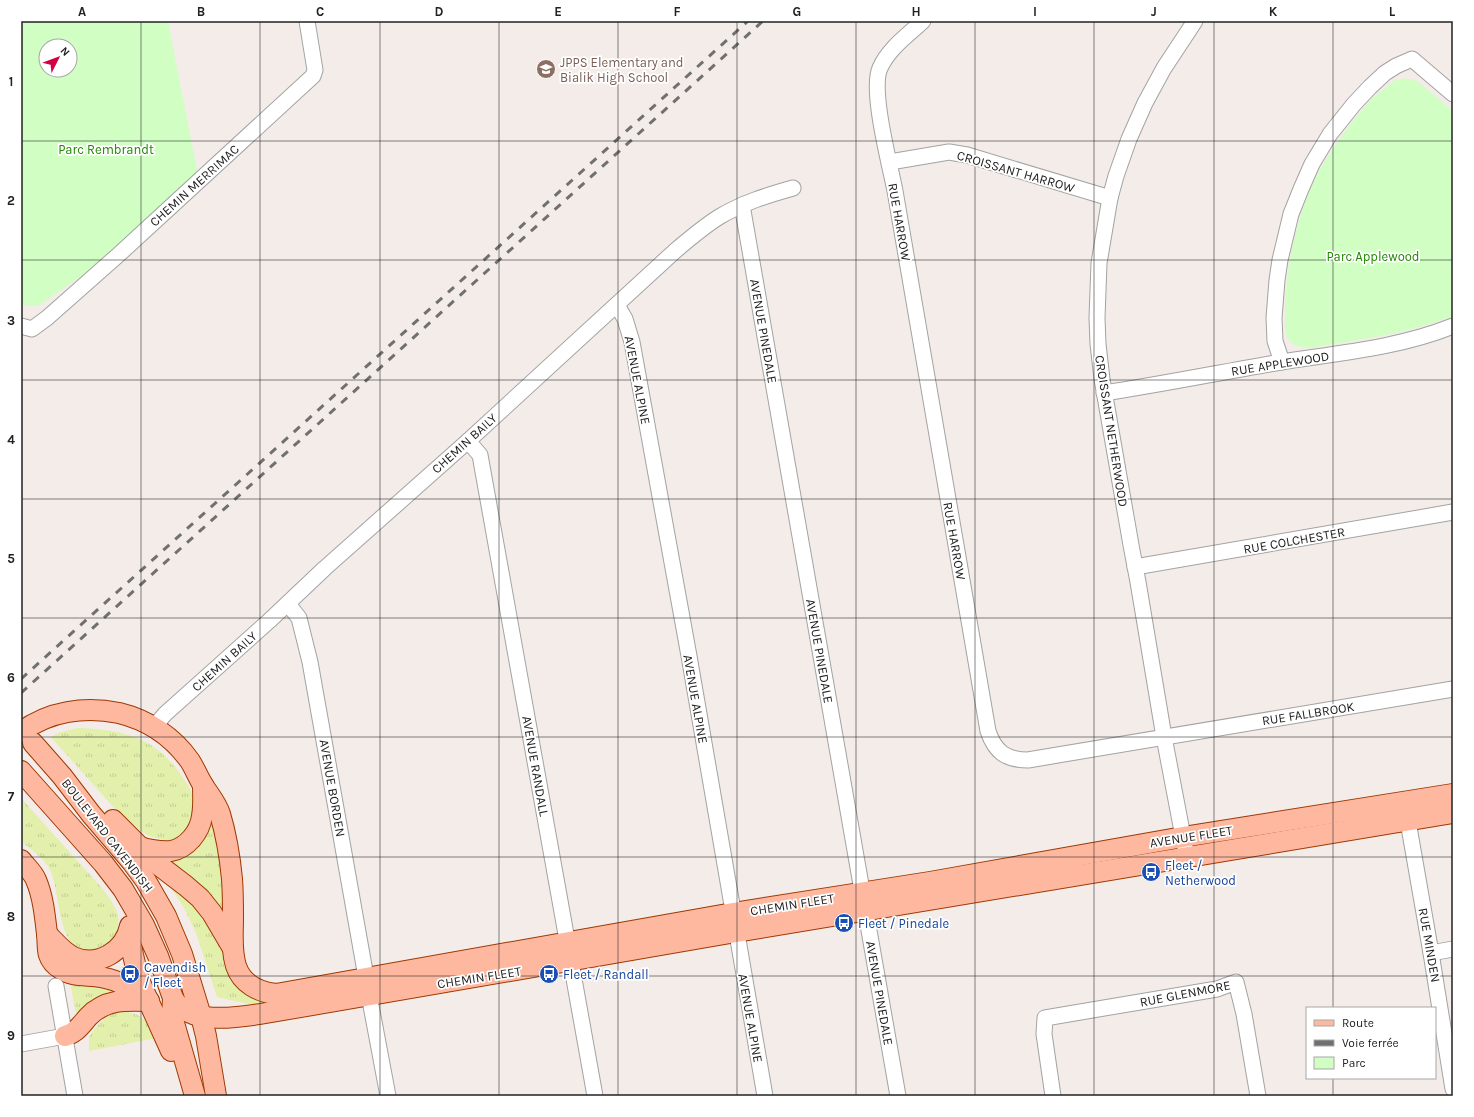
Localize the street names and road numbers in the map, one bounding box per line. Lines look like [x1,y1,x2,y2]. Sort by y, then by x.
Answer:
street label: CHEMIN MERRIMAC [147,141,242,229]
street label: CROISSANT HARROW [955,147,1077,196]
street label: RUE HARROW [885,182,914,263]
street label: AVENUE PINEDALE [747,278,780,385]
street label: AVENUE ALPINE [622,334,653,426]
street label: RUE APPLEWOOD [1230,348,1330,379]
street label: CROISSANT NETHERWOOD [1092,354,1131,508]
street label: CHEMIN BAILY [429,410,500,476]
street label: RUE HARROW [940,501,969,582]
street label: RUE COLCHESTER [1242,524,1346,557]
street label: AVENUE PINEDALE [803,598,836,705]
street label: CHEMIN BAILY [189,628,260,694]
street label: AVENUE ALPINE [680,653,711,745]
street label: RUE FALLBROOK [1261,699,1355,728]
street label: AVENUE RANDALL [519,715,552,818]
street label: AVENUE BORDEN [317,738,348,838]
street label: BOULEVARD CAVENDISH [59,776,157,895]
street label: AVENUE FLEET [1149,822,1234,850]
street label: CHEMIN FLEET [749,890,836,919]
street label: RUE MINDEN [1416,907,1443,983]
street label: AVENUE PINEDALE [863,940,896,1047]
street label: CHEMIN FLEET [436,963,523,992]
street label: AVENUE ALPINE [735,972,766,1064]
street label: RUE GLENMORE [1138,977,1232,1010]

